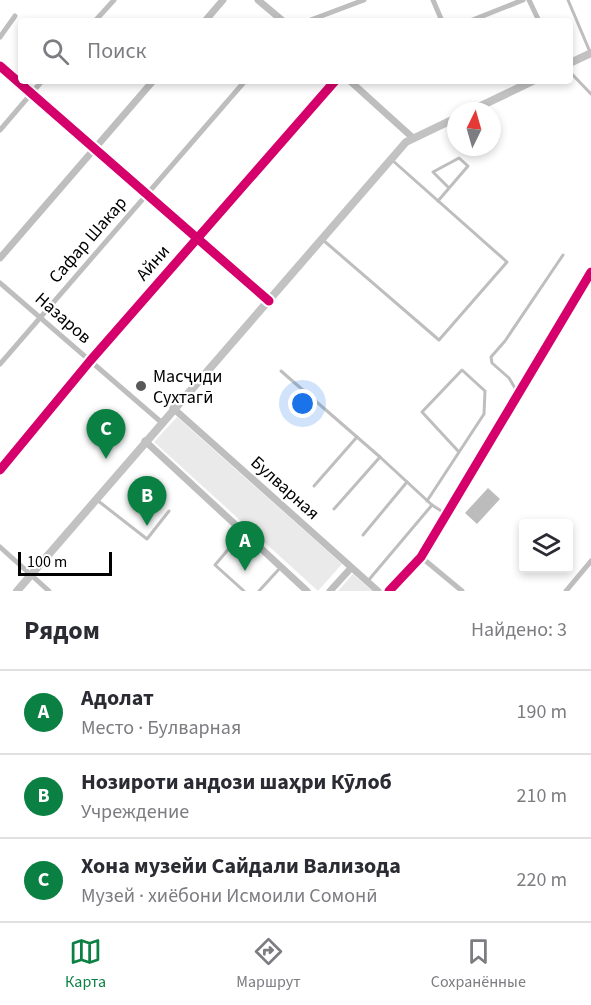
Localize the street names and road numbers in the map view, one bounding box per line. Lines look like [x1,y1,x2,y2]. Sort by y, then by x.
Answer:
street label: Сафар Шакар [43,191,133,289]
street label: Айни [130,240,176,286]
street label: Назаров [30,287,96,349]
street label: Булварная [245,450,325,526]

